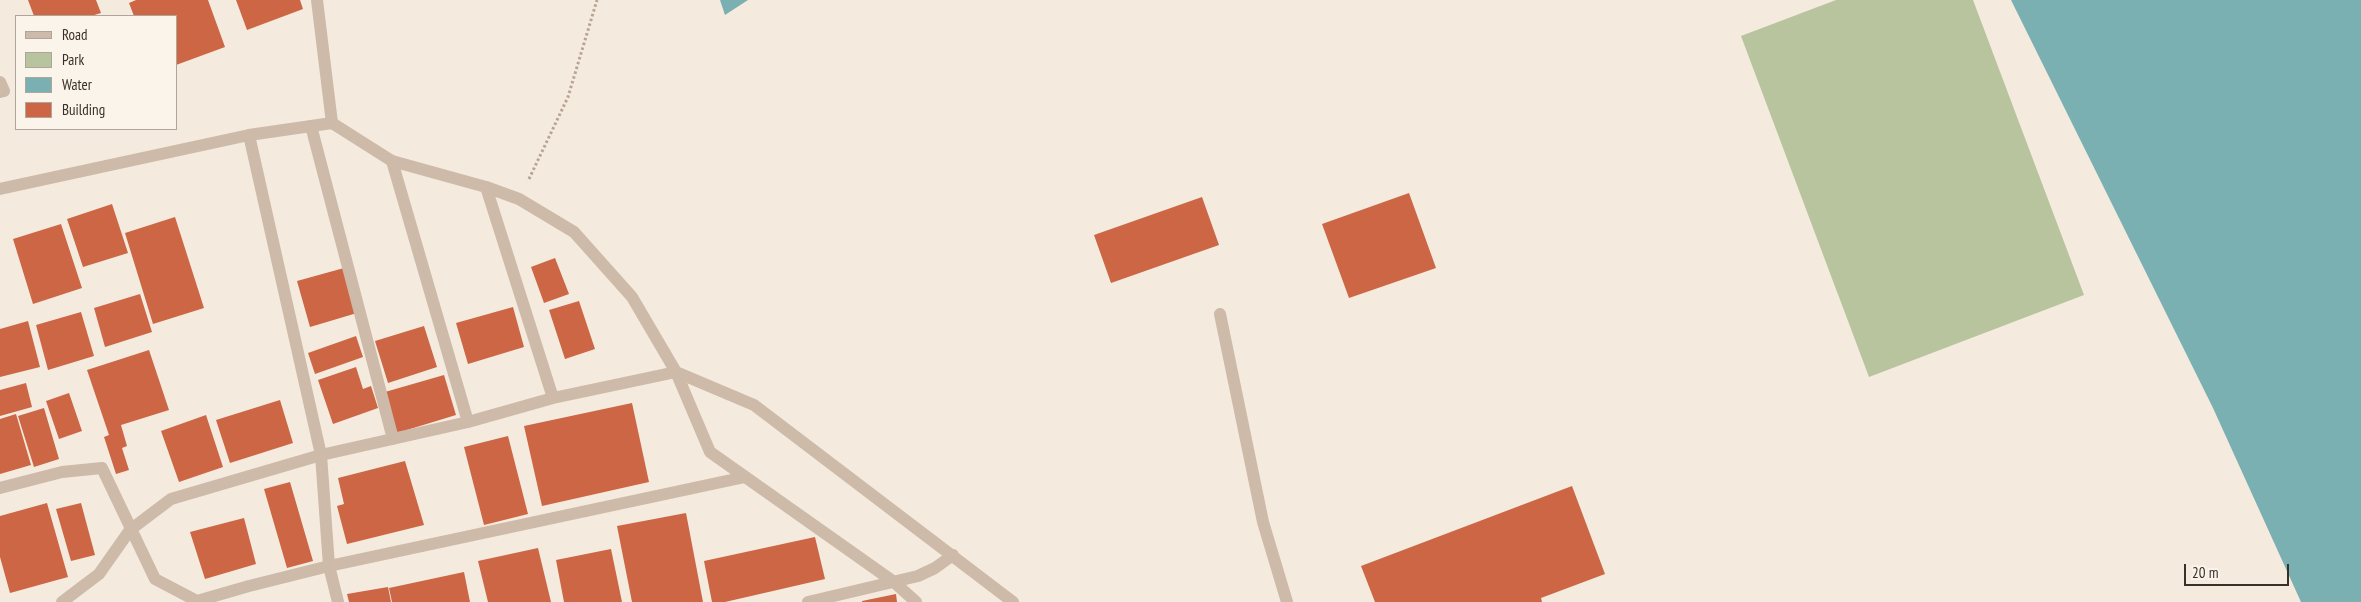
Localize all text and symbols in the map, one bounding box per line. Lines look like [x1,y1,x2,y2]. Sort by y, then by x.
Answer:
legend [15,15,178,130]
text: Road [62,25,88,44]
text: Park [62,50,84,69]
text: Water [62,75,92,94]
text: Building [62,100,105,119]
scale bar [2186,554,2291,586]
text: 20 m [2192,563,2218,582]

